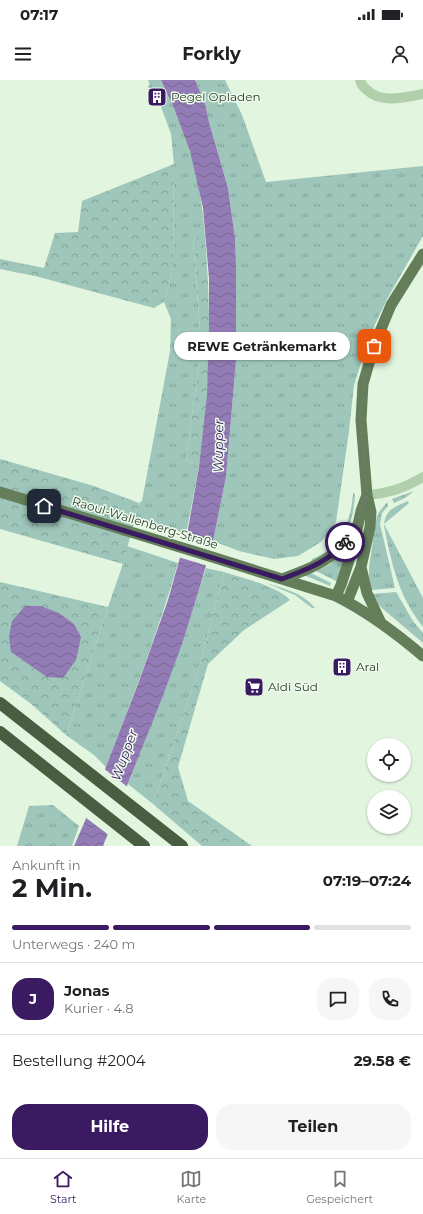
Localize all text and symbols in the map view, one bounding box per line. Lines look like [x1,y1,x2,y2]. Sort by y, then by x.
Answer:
text: 07:17 [20,5,58,24]
icon: menu [12,43,34,65]
text: Forkly [182,43,241,65]
icon: person [389,43,411,65]
building icon: Pegel Opladen [146,86,168,108]
place label: Pegel Opladen [171,89,261,104]
pin [357,329,391,363]
callout: REWE Getränkemarkt [174,332,350,360]
icon: bag [363,335,385,357]
text: REWE Getränkemarkt [187,338,337,354]
water label: Wupper [210,418,226,473]
pin [27,489,61,523]
street label: Raoul-Wallenberg-Straße [70,493,220,552]
icon: home [33,495,55,517]
courier [325,522,365,562]
icon: bike [334,531,356,553]
building icon: Aral [331,656,353,678]
place label: Aral [356,659,379,674]
supermarket icon: Aldi Süd [243,676,265,698]
place label: Aldi Süd [268,679,318,694]
water label: Wupper [107,727,141,783]
map controls [367,738,411,834]
button: locate [367,738,411,782]
button: layers [367,790,411,834]
text: Ankunft in [12,857,81,873]
text: 07:19–07:24 [323,871,411,890]
text: 2 Min. [12,872,92,904]
text: Unterwegs · 240 m [12,936,135,952]
button: chat [317,978,359,1020]
button: phone [369,978,411,1020]
text: Jonas [64,981,110,1000]
text: J [29,989,37,1008]
text: Kurier · 4.8 [64,1000,134,1016]
text: Bestellung #2004 [12,1051,146,1070]
text: 29.58 € [354,1051,411,1070]
button: Hilfe [12,1104,208,1150]
button: Teilen [216,1104,411,1150]
tab: Start [50,1168,77,1206]
tab: Karte [177,1168,206,1206]
tab: Gespeichert [306,1168,373,1206]

